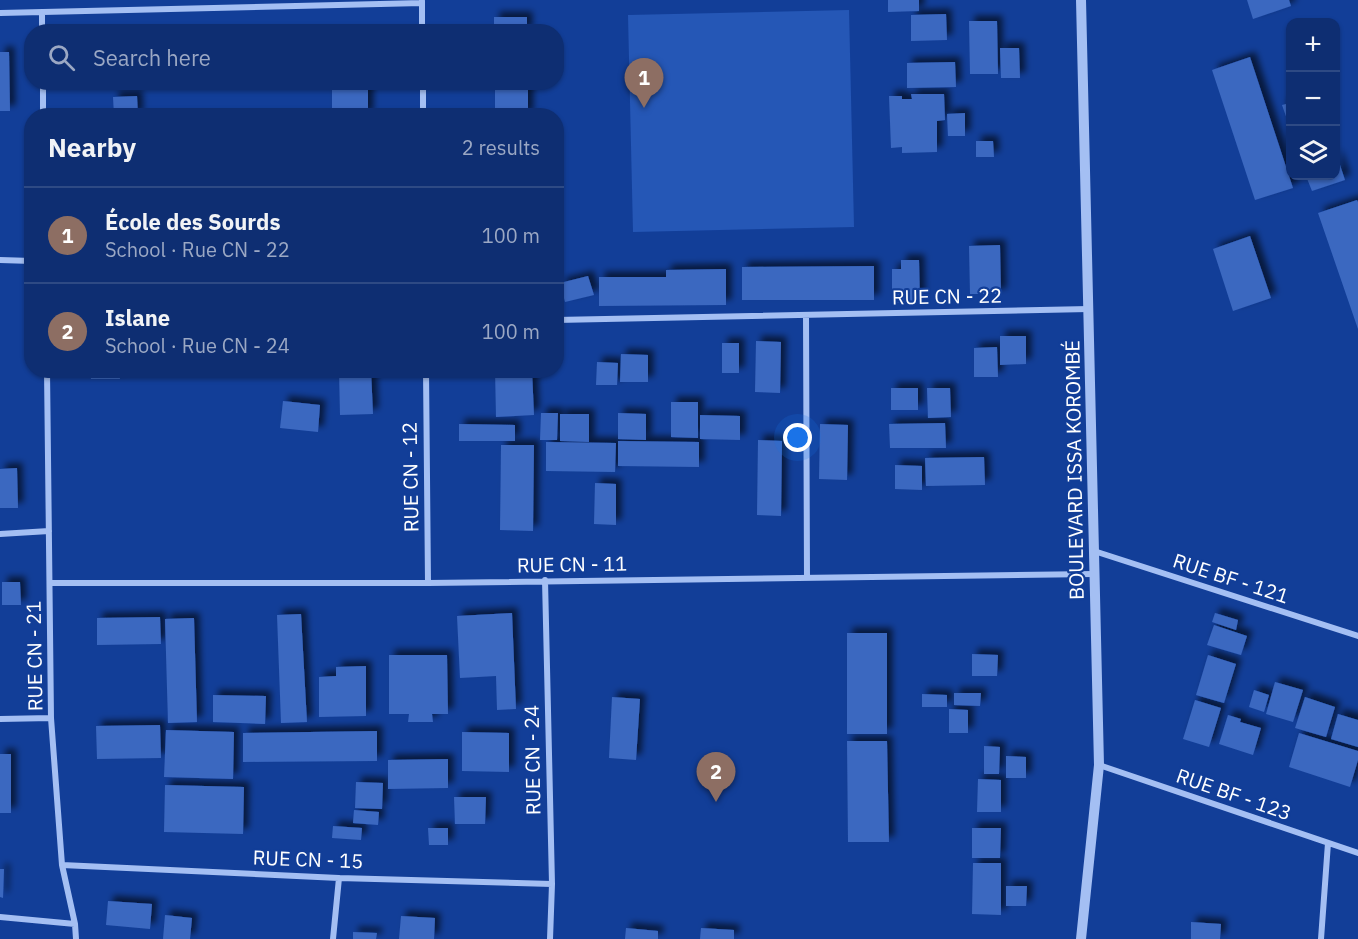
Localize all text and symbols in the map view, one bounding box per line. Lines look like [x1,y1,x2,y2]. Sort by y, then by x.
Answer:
map controls [1286,18,1340,180]
button: + [1286,18,1340,72]
search box [24,24,564,90]
icon: search [45,41,78,74]
text: Search here [93,43,211,72]
pin: 1 [624,58,664,108]
button: − [1286,72,1340,126]
button: layers [1286,126,1340,180]
text: Nearby [48,130,136,164]
text: 2 results [462,134,540,161]
text: École des Sourds [105,207,281,236]
text: 1 [62,222,74,249]
text: 100 m [482,222,540,249]
text: School · Rue CN - 22 [105,236,290,263]
street label: RUE CN - 22 [892,282,1002,310]
text: Islane [105,303,170,332]
text: 2 [62,318,74,345]
text: 100 m [482,318,540,345]
text: School · Rue CN - 24 [105,332,290,359]
street label: BOULEVARD ISSA KOROMBÉ [1058,340,1090,600]
street label: RUE CN - 12 [396,422,424,532]
your location [783,423,812,452]
street label: RUE BF - 121 [1170,547,1292,609]
street label: RUE CN - 11 [517,550,627,578]
street label: RUE CN - 21 [20,601,48,711]
street label: RUE CN - 24 [518,705,546,815]
pin: 2 [696,752,736,802]
street label: RUE BF - 123 [1173,762,1295,826]
street label: RUE CN - 15 [252,844,364,874]

